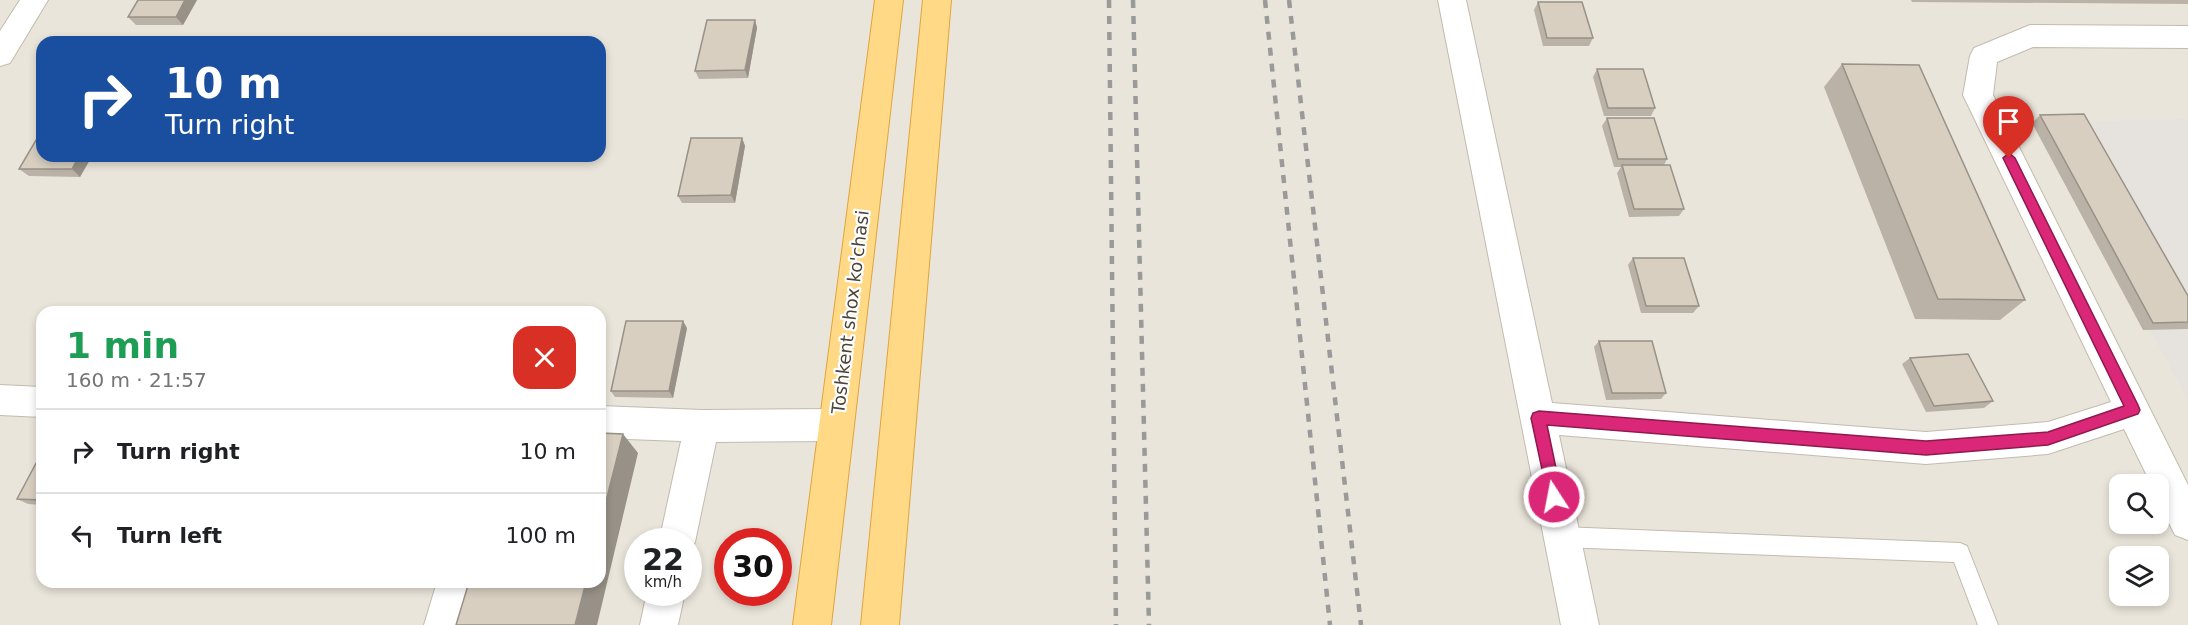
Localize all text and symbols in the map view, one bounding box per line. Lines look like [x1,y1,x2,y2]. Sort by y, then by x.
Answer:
text: 10 m [165,59,282,108]
icon: right [66,60,144,138]
pin [1983,96,2034,158]
icon: arrive [1992,105,2025,138]
text: Turn right [165,109,294,140]
street label: Toshkent shox ko'chasi [827,209,873,416]
text: 1 min [66,325,179,366]
button: close [513,326,576,389]
text: 160 m · 21:57 [66,368,207,392]
icon: right [66,435,99,468]
text: Turn right [117,439,240,464]
text: 10 m [520,439,576,464]
position arrow [1522,465,1586,529]
map controls [2109,474,2169,606]
button: search [2109,474,2169,534]
icon: left [66,519,99,552]
text: Turn left [117,523,222,548]
text: 100 m [506,523,576,548]
speed limit sign: 30 [714,528,792,606]
text: 22 [642,542,684,577]
button: layers [2109,546,2169,606]
text: km/h [644,573,682,591]

